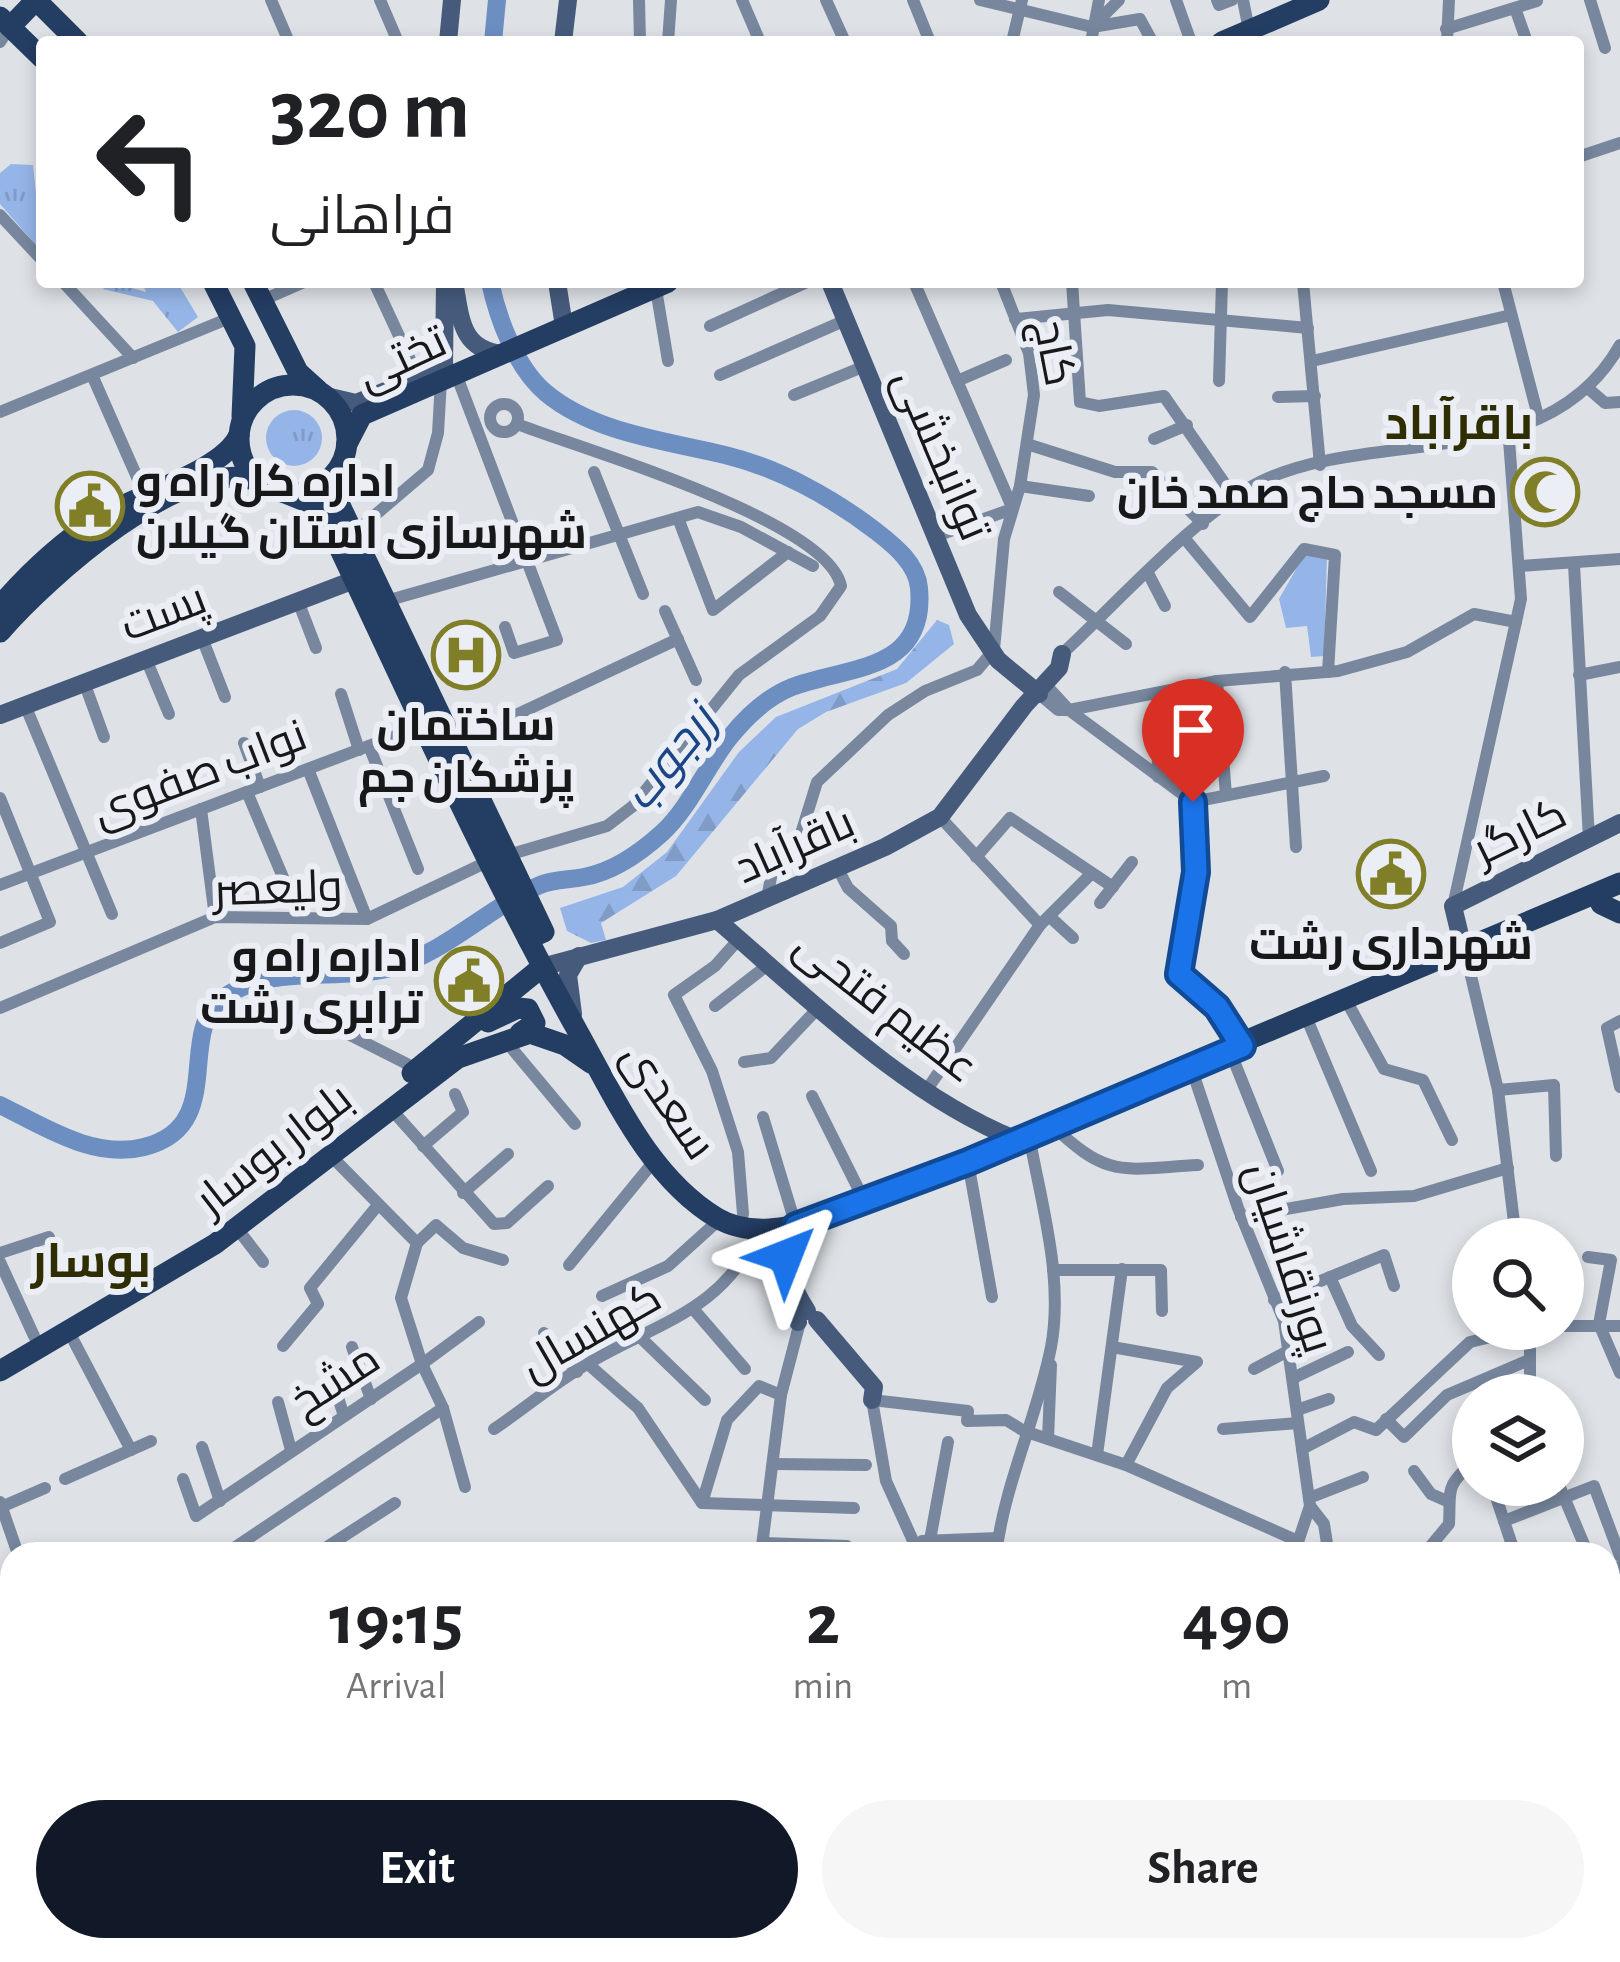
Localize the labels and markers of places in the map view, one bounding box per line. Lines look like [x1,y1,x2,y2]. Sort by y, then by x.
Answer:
mosque icon: مسجد حاج صمد خان [1510,457,1580,527]
place label: اداره کل راه و شهرسازی استان گیلان [136,460,587,560]
public building icon: اداره کل راه و شهرسازی استان گیلان [55,471,125,541]
place label: مسجد حاج صمد خان [1117,472,1498,523]
hospital icon: ساختمان پزشکان جم [431,620,501,690]
pin [1142,679,1244,802]
place label: ساختمان پزشکان جم [358,704,574,808]
public building icon: شهرداری رشت [1356,839,1426,909]
place label: شهرداری رشت [1249,921,1533,971]
place label: اداره راه و ترابری رشت [200,935,424,1035]
public building icon: اداره راه و ترابری رشت [434,946,504,1016]

